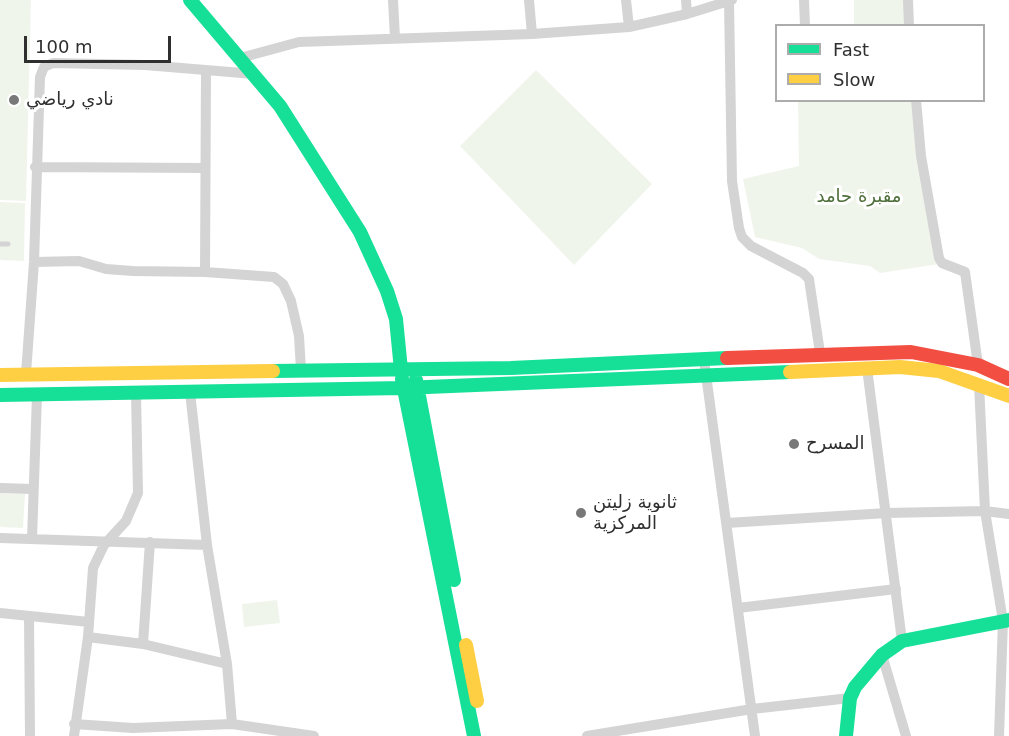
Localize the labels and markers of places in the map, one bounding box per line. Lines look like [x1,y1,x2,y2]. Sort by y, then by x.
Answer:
place label: نادي رياضي [26,89,114,111]
marker: نادي رياضي [7,93,21,107]
place label: المسرح [806,433,864,455]
marker: المسرح [787,437,801,451]
place label: ثانوية زليتن المركزية [593,492,677,534]
marker: ثانوية زليتن المركزية [574,506,588,520]

